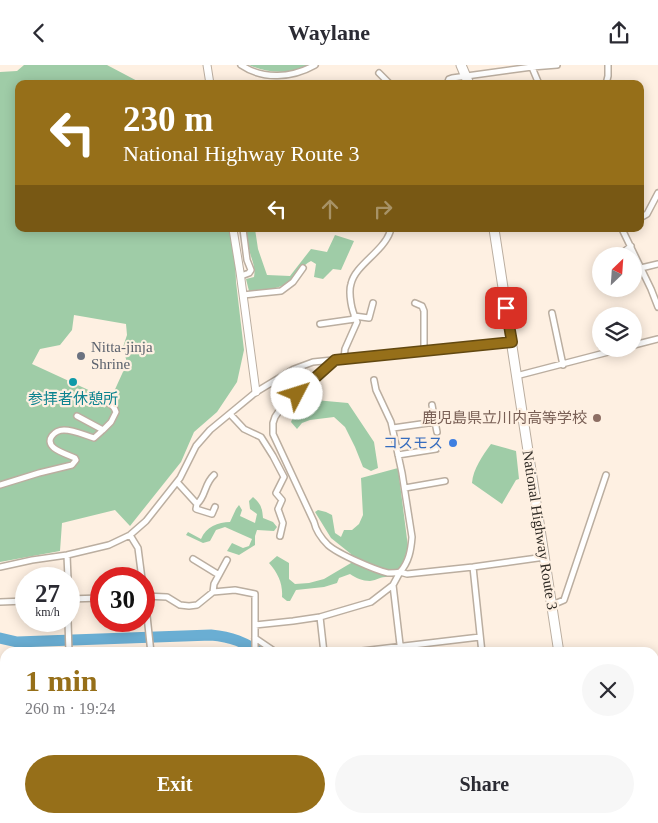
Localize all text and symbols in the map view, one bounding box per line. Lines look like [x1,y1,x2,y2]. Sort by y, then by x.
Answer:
icon: back [25,19,53,47]
icon: share [605,19,633,47]
text: Waylane [288,20,370,45]
icon: left [40,100,105,165]
text: 230 m [123,100,213,139]
text: National Highway Route 3 [123,141,359,166]
icon: left [263,195,291,223]
icon: ahead [316,195,344,223]
icon: right [369,195,397,223]
north arrow [592,247,642,297]
map controls [592,247,642,357]
pin [485,287,527,329]
icon: arrive [492,294,520,322]
button: layers [592,307,642,357]
place label: Nitta-jinja Shrine [91,339,153,372]
marker: Nitta-jinja Shrine [75,350,87,362]
position arrow [270,367,322,419]
marker: 参拝者休憩所 [67,376,79,388]
place label: 参拝者休憩所 [28,390,118,407]
place label: 鹿児島県立川内高等学校 [422,410,587,426]
marker: 鹿児島県立川内高等学校 [591,412,603,424]
place label: コスモス [383,435,443,451]
marker: コスモス [447,437,459,449]
street label: National Highway Route 3 [519,449,561,611]
speed limit sign: 30 [90,567,155,632]
text: 27 [35,580,60,607]
text: km/h [35,605,60,619]
text: 1 min [25,664,98,697]
button: close [582,664,634,716]
text: 260 m · 19:24 [25,700,115,717]
button: Exit [25,755,325,813]
button: Share [335,755,634,813]

